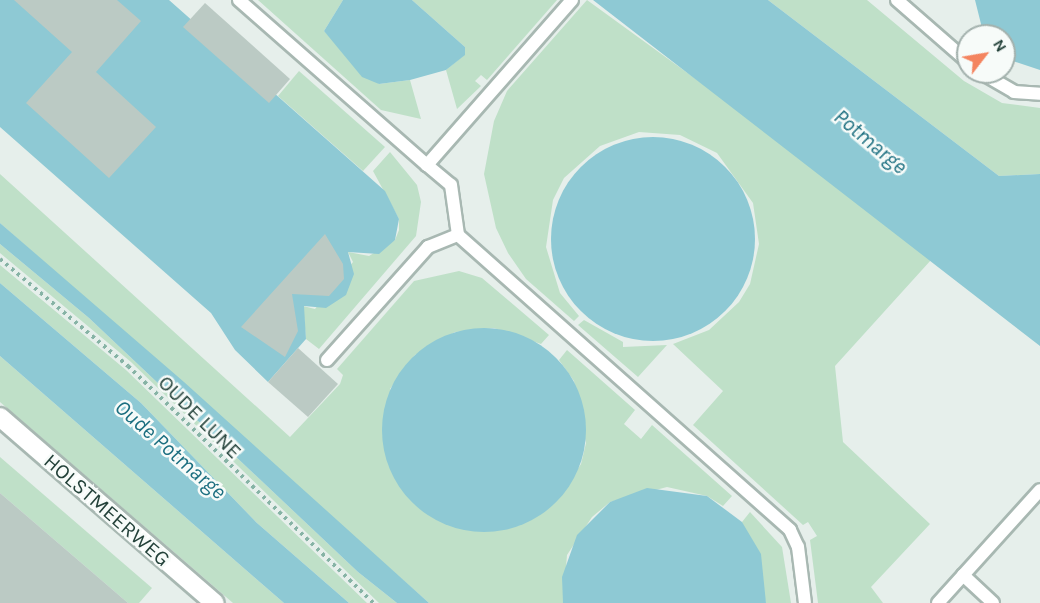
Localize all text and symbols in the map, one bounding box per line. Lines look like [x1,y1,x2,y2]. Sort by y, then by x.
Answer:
north arrow [956,24,1016,84]
text: N [989,36,1011,55]
water label: Potmarge [828,104,912,180]
street label: OUDE LUNE [153,370,247,464]
water label: Oude Potmarge [109,395,231,505]
street label: HOLSTMEERWEG [39,448,175,572]

